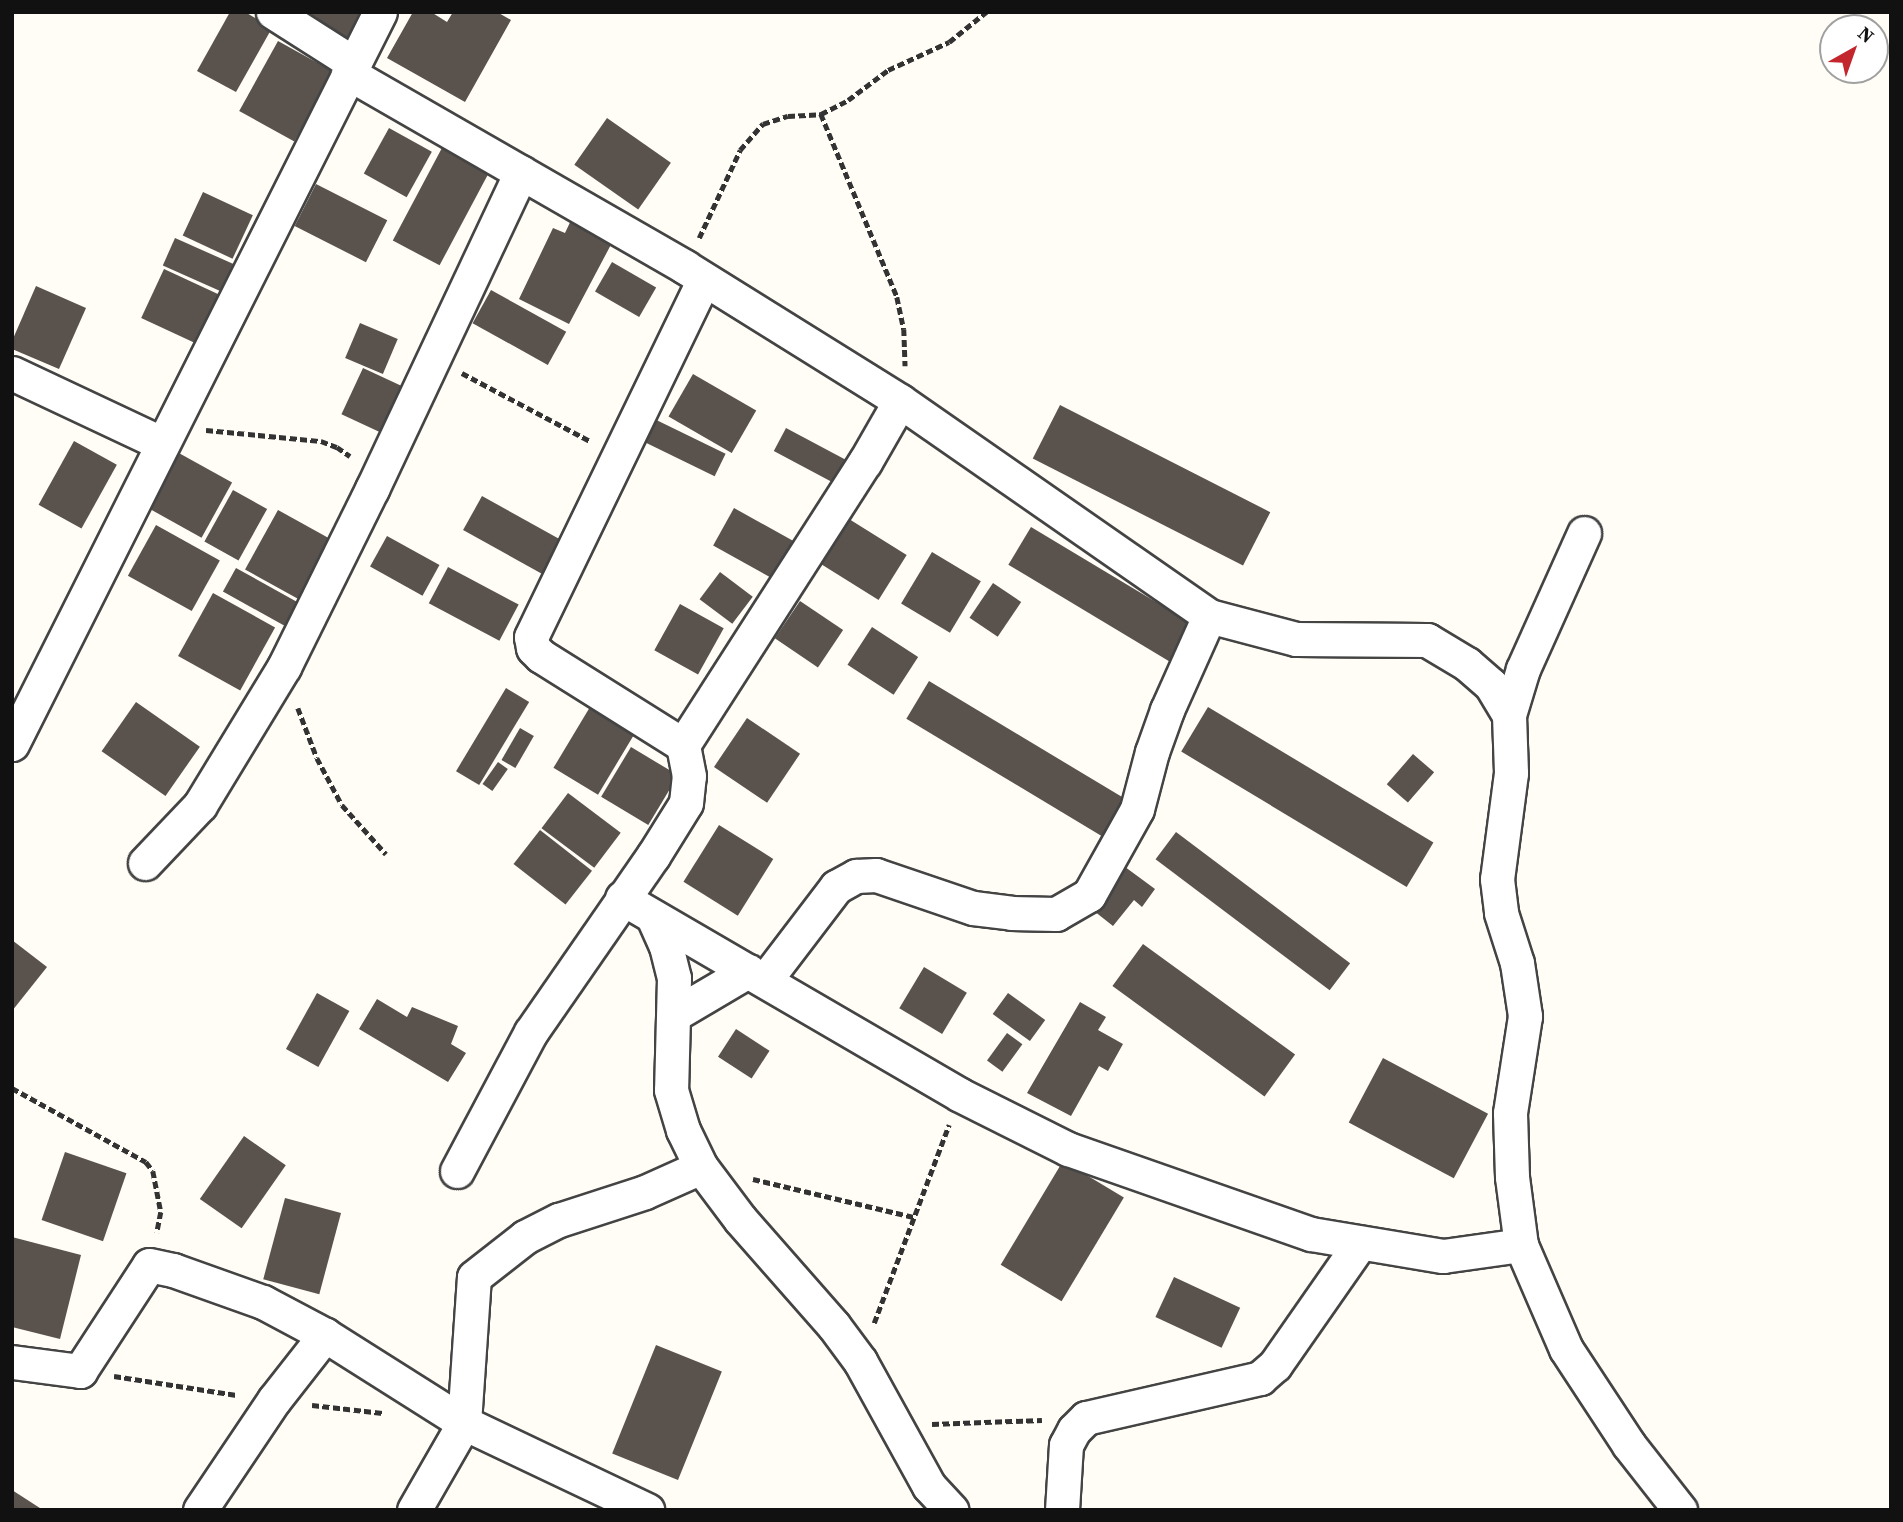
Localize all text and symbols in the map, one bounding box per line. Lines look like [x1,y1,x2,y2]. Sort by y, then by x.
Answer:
north arrow [1819,14,1889,84]
text: N [1853,20,1880,49]

